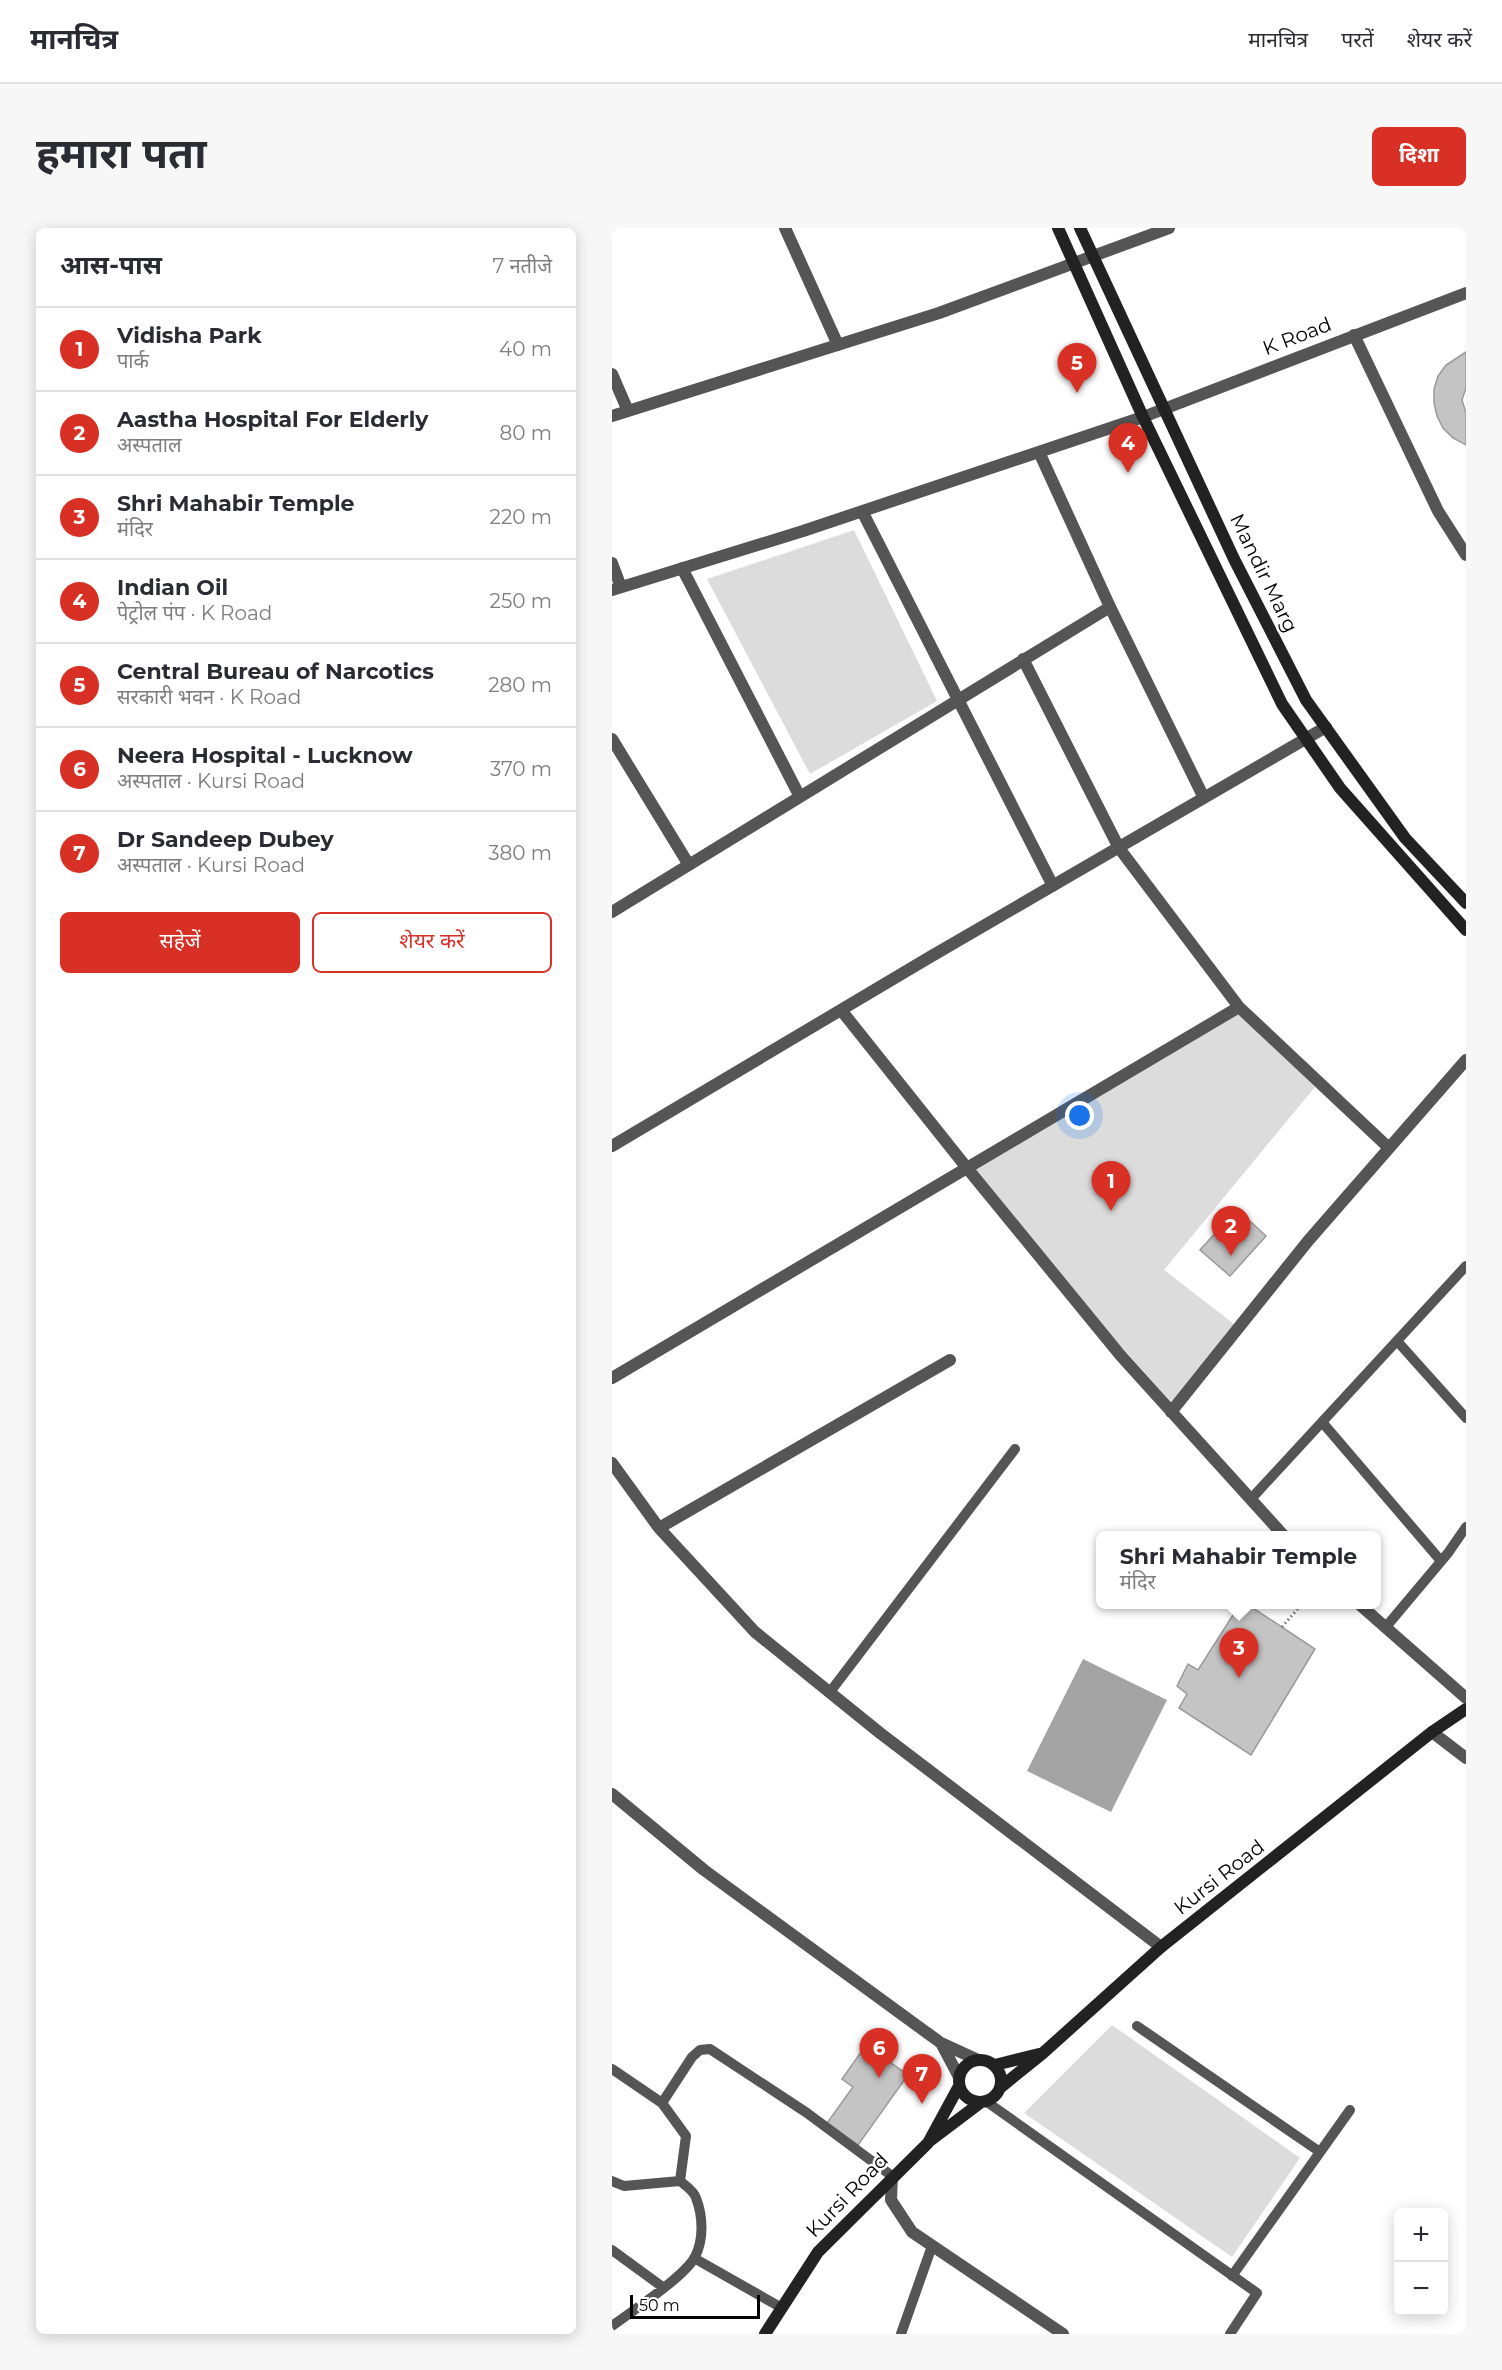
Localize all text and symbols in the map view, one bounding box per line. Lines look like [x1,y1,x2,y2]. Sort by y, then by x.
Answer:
text: मानचित्र [30,22,118,56]
text: मानचित्र [1248,27,1308,52]
text: परतें [1341,27,1374,52]
text: शेयर करें [1407,27,1472,52]
text: हमारा पता [36,127,206,179]
button: दिशा [1372,127,1466,186]
text: आस-पास [60,249,162,281]
text: 7 नतीजे [492,254,552,278]
street label: K Road [1259,312,1335,360]
text: Vidisha Park [117,322,262,349]
text: 1 [76,337,83,361]
text: 40 m [499,337,552,361]
pin: 5 [1058,344,1096,393]
text: पार्क [117,349,149,373]
text: Aastha Hospital For Elderly [117,406,429,433]
text: 2 [74,421,85,445]
text: 80 m [500,421,552,445]
pin: 4 [1108,424,1148,473]
text: अस्पताल [117,433,182,457]
text: Shri Mahabir Temple [117,490,354,517]
text: 3 [74,505,85,529]
text: 220 m [490,505,552,529]
street label: Mandir Marg [1225,510,1303,636]
text: मंदिर [117,517,153,541]
text: Indian Oil [117,574,228,601]
text: 4 [73,589,86,613]
text: 250 m [490,589,552,613]
text: पेट्रोल पंप · K Road [117,601,272,625]
text: Central Bureau of Narcotics [117,658,434,685]
text: 5 [74,673,85,697]
text: 280 m [488,673,552,697]
text: सरकारी भवन · K Road [117,685,301,709]
text: Neera Hospital - Lucknow [117,742,413,769]
text: 6 [73,757,86,781]
text: 370 m [490,757,552,781]
text: अस्पताल · Kursi Road [117,769,305,793]
text: Dr Sandeep Dubey [117,826,334,853]
text: 7 [73,841,86,865]
text: 380 m [488,841,552,865]
text: अस्पताल · Kursi Road [117,853,305,877]
button: सहेजें [60,912,300,973]
button: शेयर करें [312,912,552,973]
your location [1065,1101,1094,1130]
pin: 1 [1092,1162,1130,1211]
pin: 2 [1212,1206,1250,1256]
popup [1096,1531,1381,1609]
text: Shri Mahabir Temple [1120,1543,1357,1570]
text: मंदिर [1120,1570,1156,1594]
pin: 3 [1220,1628,1258,1678]
street label: Kursi Road [1169,1834,1269,1920]
pin: 6 [860,2028,898,2078]
pin: 7 [902,2054,942,2104]
street label: Kursi Road [801,2148,893,2242]
map controls [1394,2208,1448,2316]
button: + [1394,2208,1448,2262]
button: − [1394,2262,1448,2316]
scale bar [630,2292,760,2320]
text: 50 m [639,2296,680,2315]

